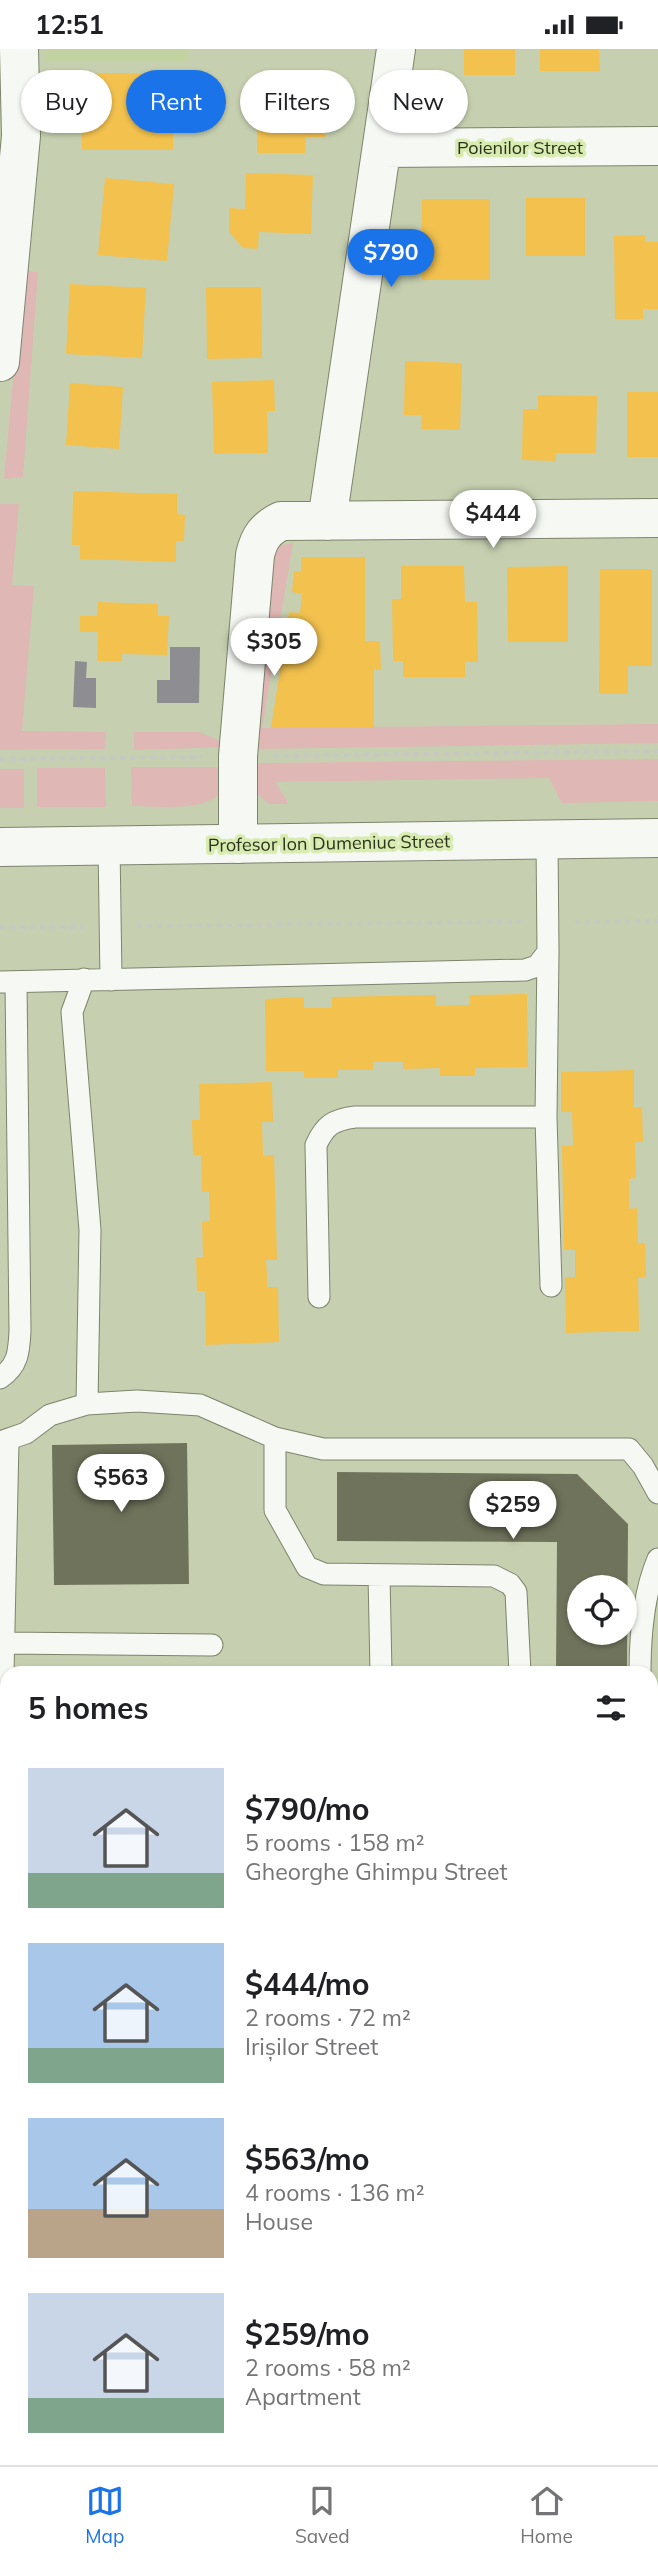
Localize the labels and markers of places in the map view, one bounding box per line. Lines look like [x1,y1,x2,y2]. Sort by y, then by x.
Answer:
pin: $790 [350,229,432,289]
pin: $444 [452,491,534,550]
pin: $305 [233,619,315,678]
pin: $563 [80,1455,162,1514]
pin: $259 [472,1481,554,1541]

